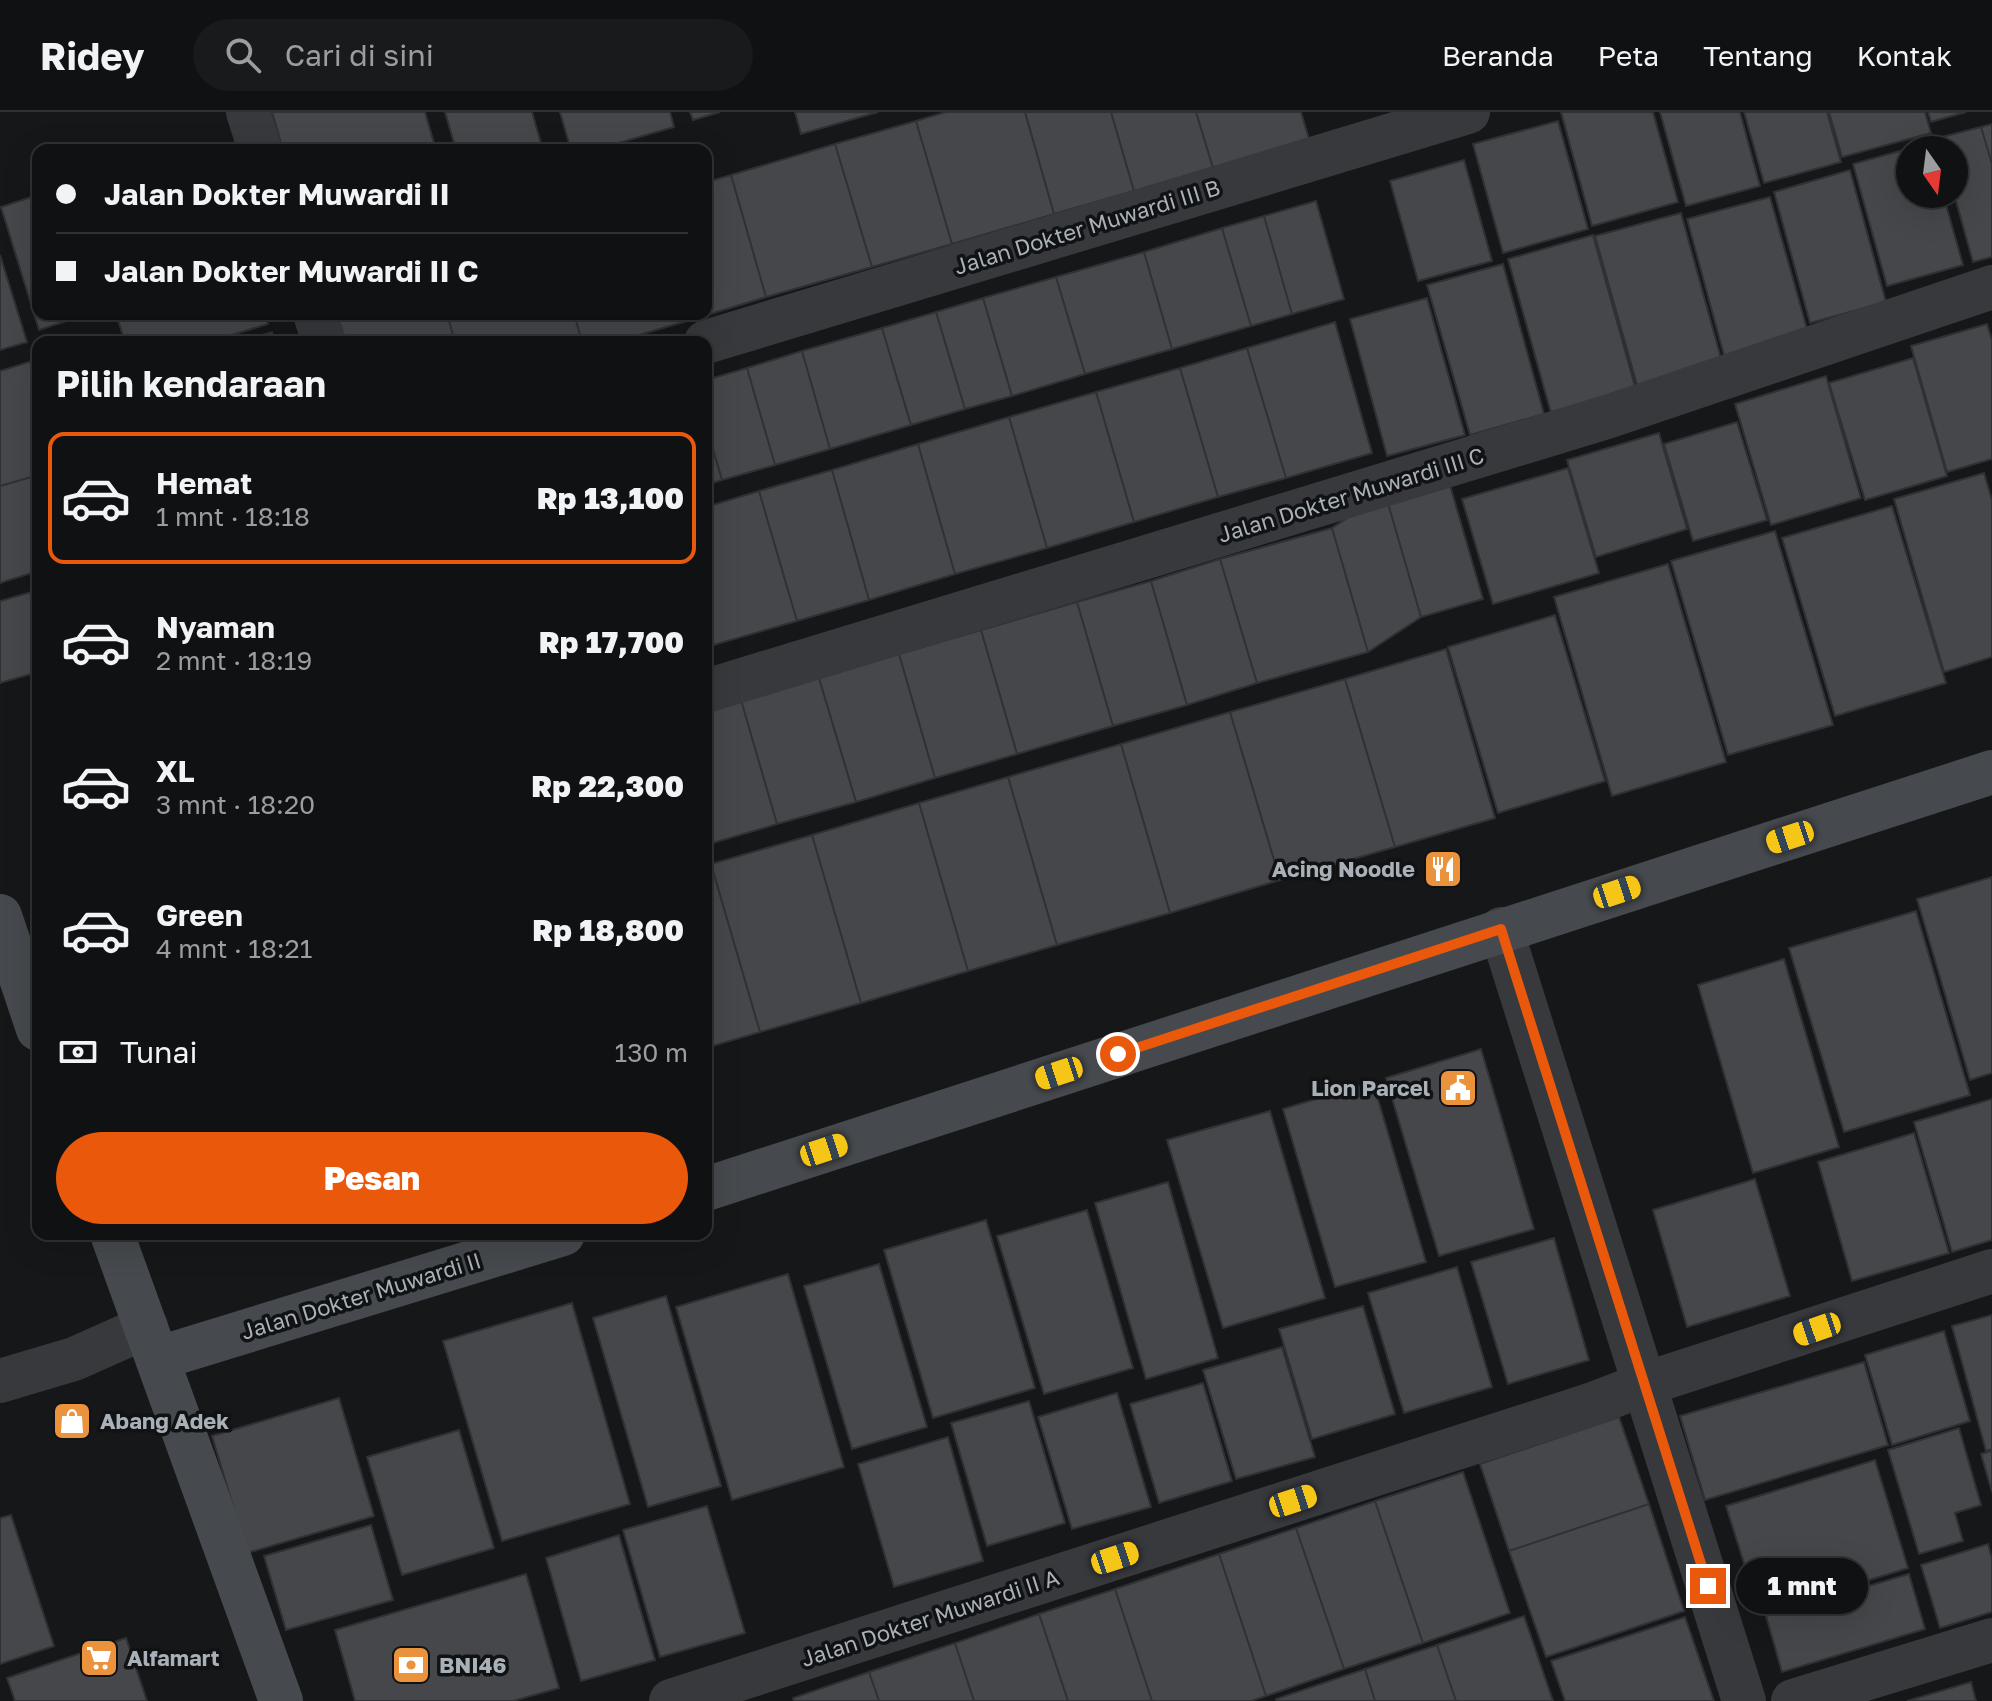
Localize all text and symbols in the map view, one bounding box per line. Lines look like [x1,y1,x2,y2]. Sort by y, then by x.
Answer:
search box [193,19,753,91]
text: Ridey [40,33,145,78]
icon: search [221,33,265,77]
text: Cari di sini [285,37,434,73]
text: Beranda [1442,39,1554,72]
text: Peta [1598,39,1659,72]
text: Tentang [1703,39,1813,72]
text: Kontak [1857,39,1952,72]
north arrow [1896,136,1968,208]
map controls [1896,136,1968,208]
street label: Jalan Dokter Muwardi III B [951,173,1223,280]
text: Jalan Dokter Muwardi II [104,176,450,212]
text: Jalan Dokter Muwardi II C [104,253,479,289]
text: Pilih kendaraan [56,362,326,405]
street label: Jalan Dokter Muwardi III C [1215,441,1487,548]
icon: car [60,462,132,534]
text: Hemat [156,465,252,501]
text: Rp 13,100 [537,480,684,516]
text: 1 mnt · 18:18 [156,501,310,532]
icon: car [60,606,132,678]
text: Nyaman [156,609,275,645]
text: Rp 17,700 [539,624,684,660]
text: 2 mnt · 18:19 [156,645,312,676]
icon: car [60,750,132,822]
text: XL [156,753,195,789]
text: Rp 22,300 [531,768,684,804]
text: 3 mnt · 18:20 [156,789,315,820]
car [1763,818,1817,856]
restaurant icon: Acing Noodle [1422,848,1464,890]
place label: Acing Noodle [1272,855,1415,882]
car [1590,873,1644,911]
icon: car [60,894,132,966]
text: Green [156,897,243,933]
text: Rp 18,800 [532,912,684,948]
text: 4 mnt · 18:21 [156,933,312,964]
icon: cash [56,1030,100,1074]
text: Tunai [120,1034,198,1070]
route start [1100,1036,1136,1072]
text: 130 m [615,1037,688,1068]
car [1032,1054,1086,1092]
public building icon: Lion Parcel [1437,1067,1479,1109]
place label: Lion Parcel [1311,1074,1430,1101]
car [797,1131,851,1169]
button: Pesan [56,1132,688,1224]
street label: Jalan Dokter Muwardi II [238,1246,484,1345]
car [1790,1310,1844,1348]
shop icon: Abang Adek [51,1400,93,1442]
place label: Abang Adek [100,1407,229,1434]
car [1266,1482,1320,1520]
car [1088,1539,1142,1577]
callout: 1 mnt [1736,1558,1868,1614]
street label: Jalan Dokter Muwardi II A [797,1563,1062,1672]
route end [1690,1568,1726,1604]
text: 1 mnt [1767,1570,1837,1601]
supermarket icon: Alfamart [78,1637,120,1679]
place label: Alfamart [127,1644,220,1671]
bank icon: BNI46 [390,1644,432,1686]
place label: BNI46 [439,1651,506,1678]

